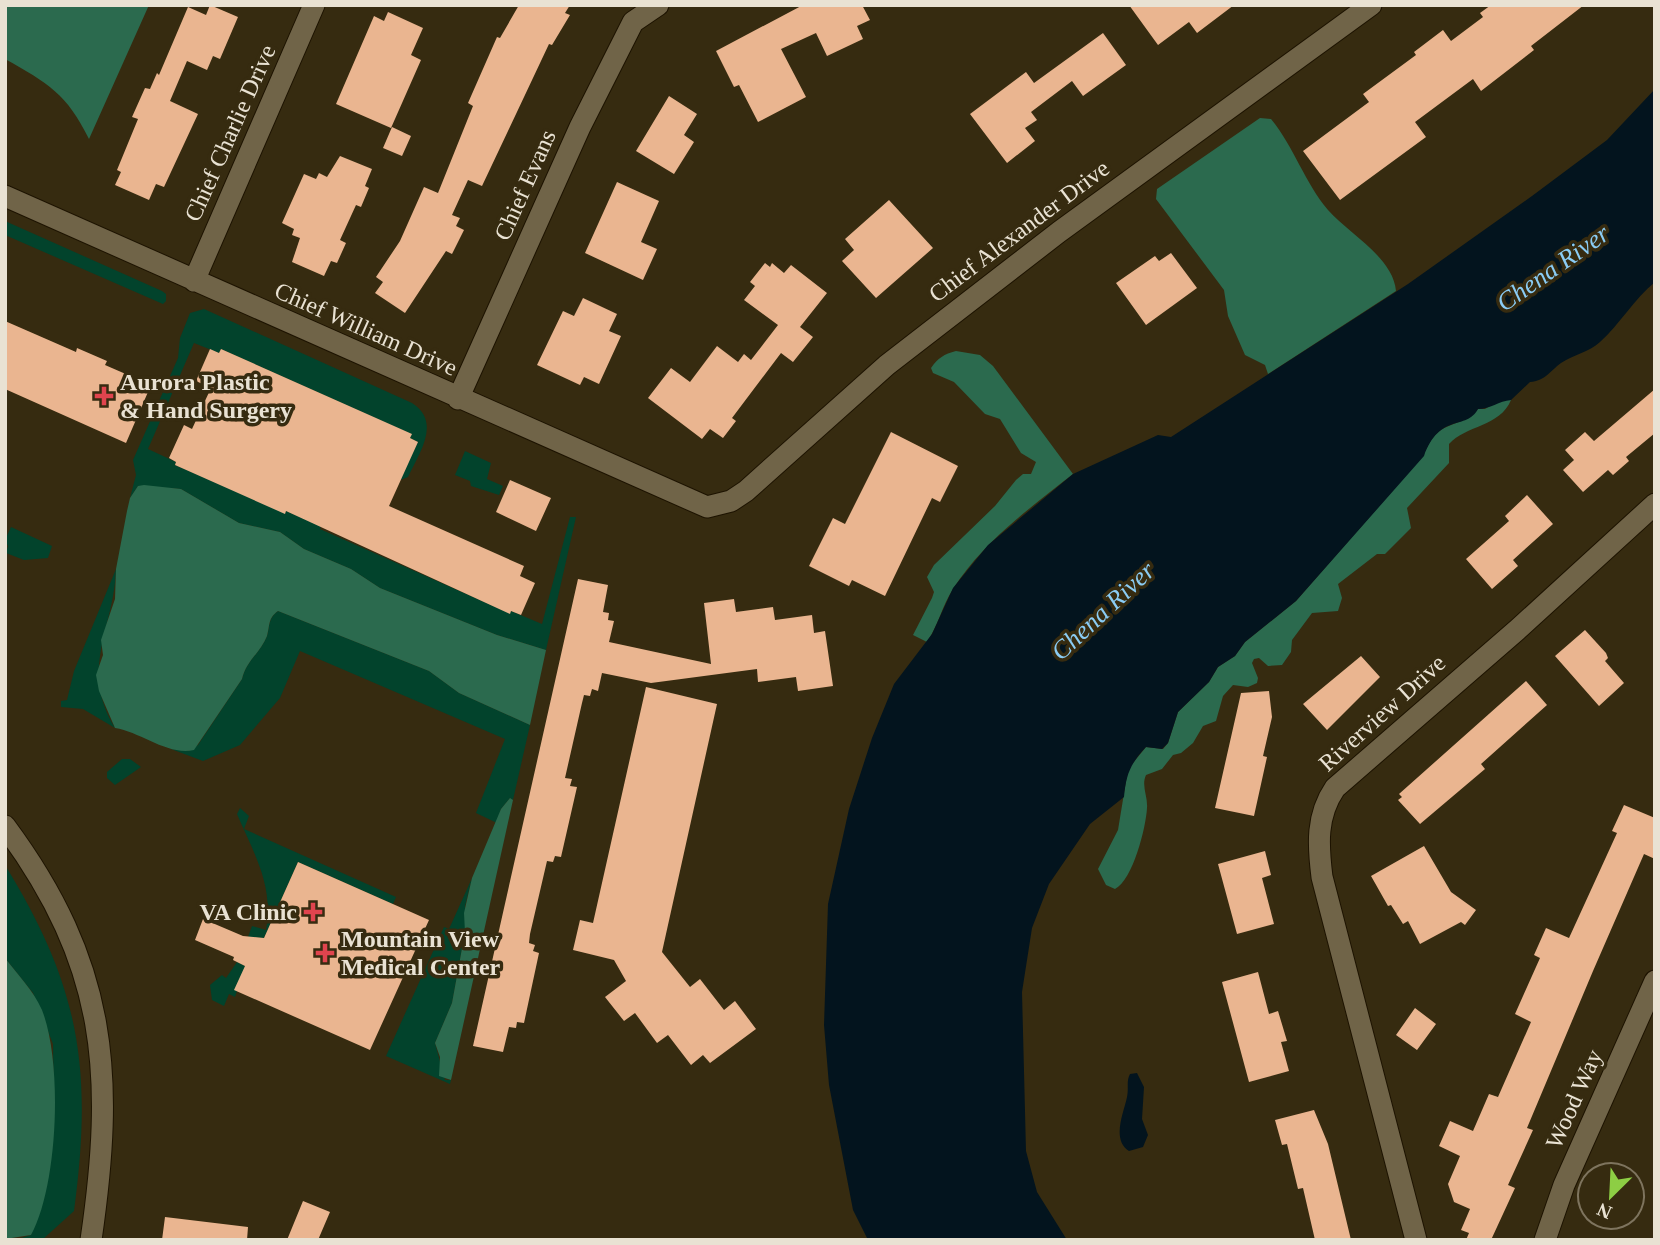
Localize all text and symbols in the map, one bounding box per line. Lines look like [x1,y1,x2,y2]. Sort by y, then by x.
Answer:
street label: Chief Charlie Drive [179,41,281,225]
street label: Chief Evans [489,126,561,244]
street label: Chief Alexander Drive [924,155,1114,307]
water label: Chena River [1491,218,1616,317]
street label: Chief William Drive [271,277,461,381]
place label: Aurora Plastic & Hand Surgery [120,369,292,423]
marker: Aurora Plastic & Hand Surgery [94,386,114,406]
water label: Chena River [1045,555,1161,666]
street label: Riverview Drive [1314,650,1450,776]
place label: VA Clinic [199,899,297,925]
marker: VA Clinic [303,902,323,922]
place label: Mountain View Medical Center [341,926,501,980]
marker: Mountain View Medical Center [315,943,335,963]
street label: Wood Way [1541,1045,1607,1153]
north arrow [1576,1161,1646,1231]
text: N [1594,1199,1615,1223]

